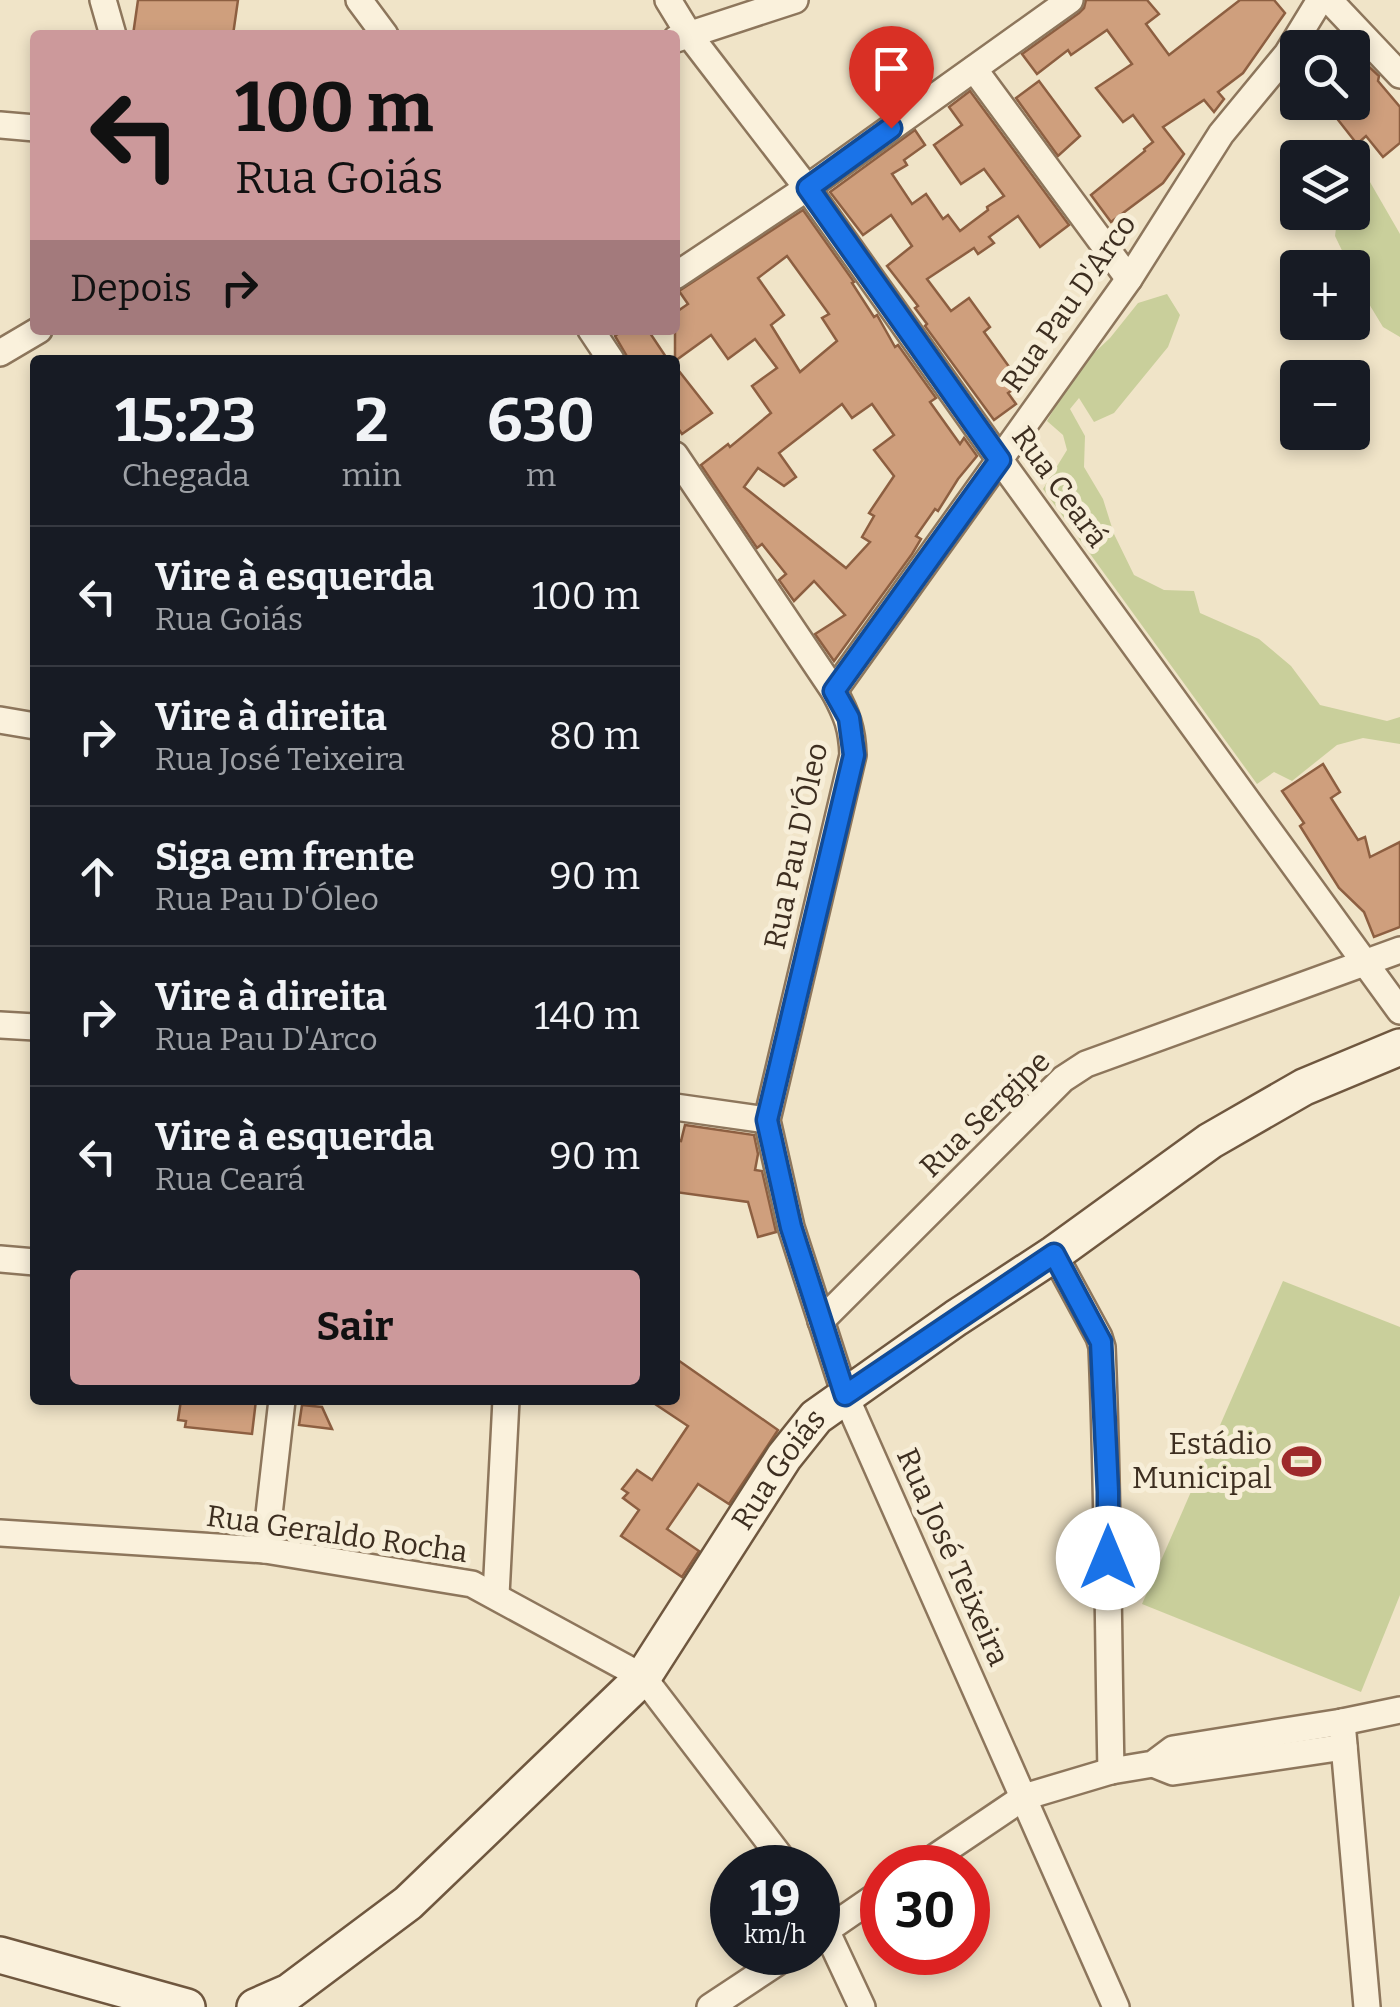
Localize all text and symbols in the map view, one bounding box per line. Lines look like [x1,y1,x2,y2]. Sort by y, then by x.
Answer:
pin [849,26,934,129]
map controls [1280,30,1370,450]
button: search [1280,30,1370,120]
icon: arrive [864,41,919,96]
text: 100 m [235,66,434,150]
icon: left [70,70,200,200]
button: layers [1280,140,1370,230]
text: Rua Goiás [235,151,443,205]
street label: Rua Pau D'Arco [994,207,1144,399]
button: + [1280,250,1370,340]
icon: right [212,260,267,315]
text: Depois [70,265,192,311]
button: − [1280,360,1370,450]
text: 15:23 [115,385,256,457]
text: 2 [355,385,389,457]
text: 630 [487,385,595,457]
street label: Rua Ceará [1004,420,1116,554]
text: Chegada [122,456,250,494]
text: min [342,456,402,494]
text: m [526,456,556,494]
text: Vire à esquerda [155,554,434,600]
icon: left [70,569,125,624]
text: 100 m [532,573,640,619]
text: Rua Goiás [155,600,303,638]
text: Vire à direita [155,694,387,740]
icon: right [70,709,125,764]
text: 80 m [549,713,640,759]
text: Rua José Teixeira [155,740,405,778]
street label: Rua Pau D'Óleo [757,740,835,952]
text: Siga em frente [155,834,415,880]
icon: ahead [70,849,125,904]
text: 90 m [550,853,640,899]
text: Rua Pau D'Óleo [155,880,379,918]
text: Vire à direita [155,974,387,1020]
icon: right [70,989,125,1044]
text: 140 m [534,993,640,1039]
text: Rua Pau D'Arco [155,1020,378,1058]
street label: Rua Sergipe [913,1043,1057,1185]
text: Vire à esquerda [155,1114,434,1160]
icon: left [70,1129,125,1184]
text: 90 m [550,1133,640,1179]
text: Rua Ceará [155,1160,305,1198]
button: Sair [70,1270,640,1385]
street label: Rua Goiás [724,1402,833,1536]
place label: Estádio Municipal [1132,1426,1272,1496]
sports icon: Estádio Municipal [1281,1440,1323,1482]
street label: Rua José Teixeira [889,1443,1017,1671]
street label: Rua Geraldo Rocha [204,1498,470,1570]
position arrow [1056,1506,1160,1610]
speed limit sign: 30 [860,1845,990,1975]
text: 19 [749,1868,801,1928]
text: km/h [744,1920,806,1950]

